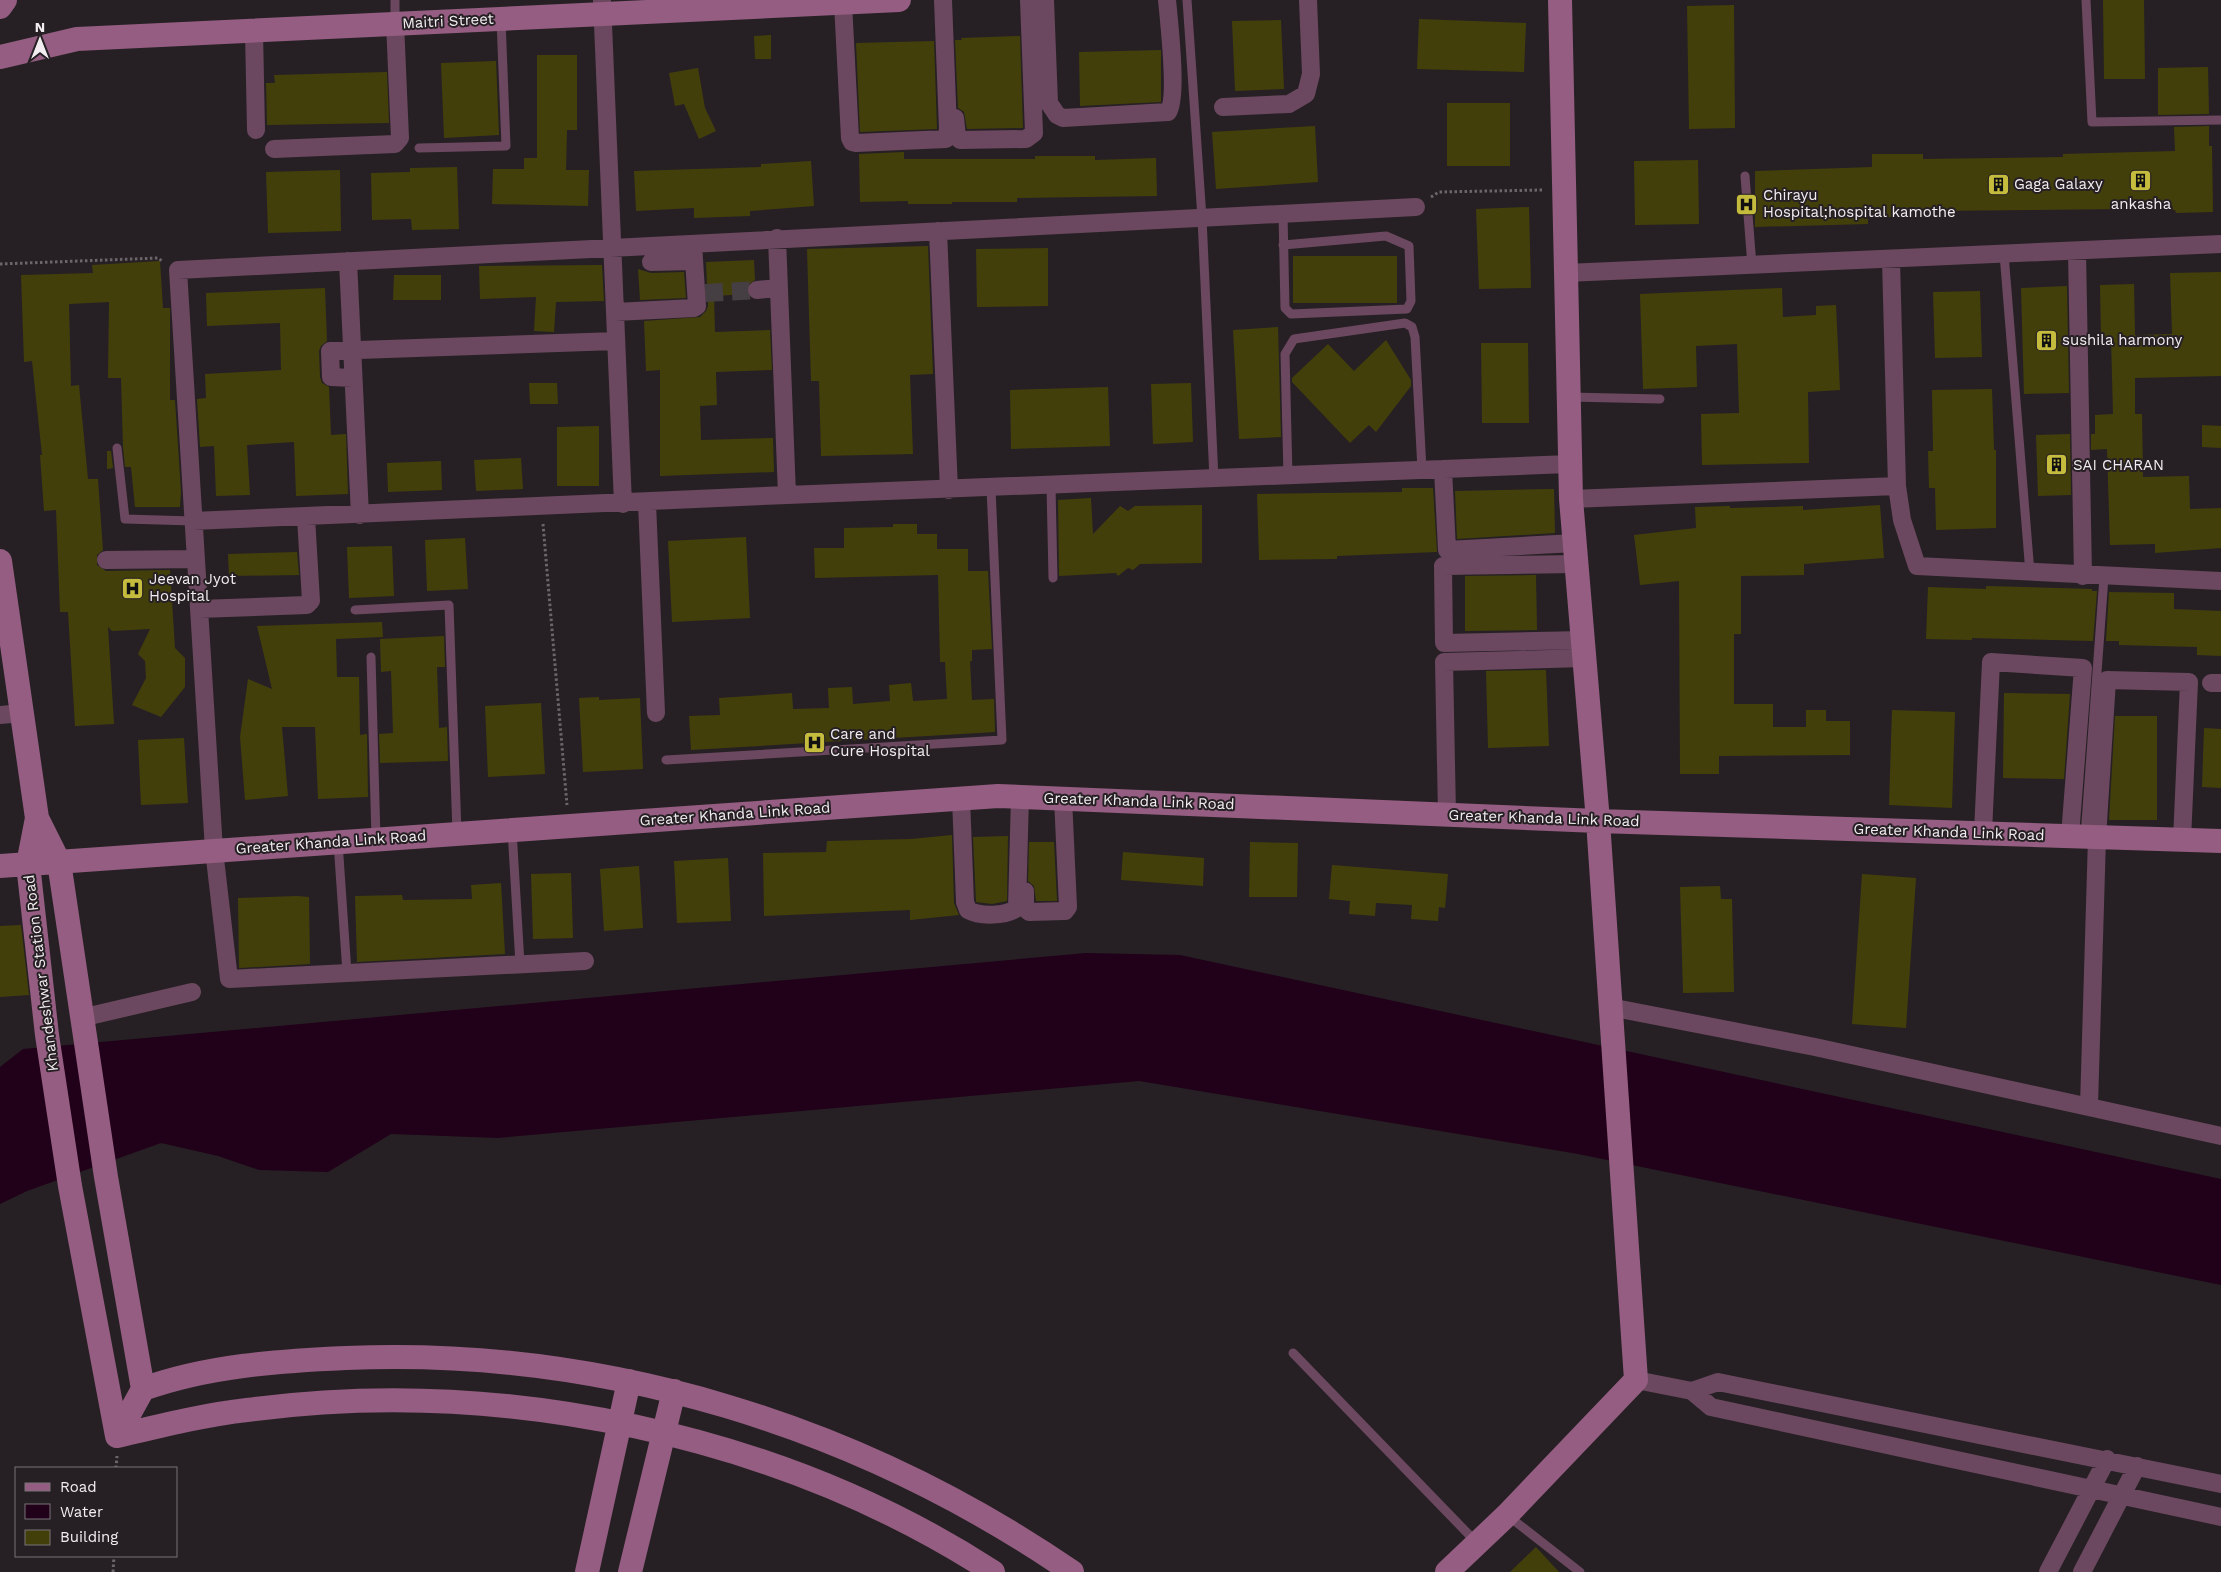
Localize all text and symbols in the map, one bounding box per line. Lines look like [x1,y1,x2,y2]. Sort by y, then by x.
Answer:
street label: Maitri Street [402,10,495,32]
north arrow [15,15,65,65]
text: N [35,19,45,35]
building icon: ankasha [2129,169,2153,193]
building icon: Gaga Galaxy [1986,172,2010,196]
place label: Gaga Galaxy [2014,175,2103,193]
place label: Chirayu Hospital;hospital kamothe [1763,186,1956,221]
hospital icon: Chirayu Hospital;hospital kamothe [1735,192,1759,216]
place label: ankasha [2111,195,2172,213]
building icon: sushila harmony [2034,328,2058,352]
place label: sushila harmony [2062,331,2182,349]
building icon: SAI CHARAN [2045,453,2069,477]
place label: SAI CHARAN [2073,456,2164,474]
place label: Jeevan Jyot Hospital [149,570,237,605]
hospital icon: Jeevan Jyot Hospital [121,576,145,600]
place label: Care and Cure Hospital [830,725,930,760]
hospital icon: Care and Cure Hospital [802,731,826,755]
street label: Greater Khanda Link Road [1043,789,1235,813]
street label: Greater Khanda Link Road [639,798,831,830]
street label: Greater Khanda Link Road [1448,806,1640,830]
street label: Greater Khanda Link Road [1853,820,2045,844]
street label: Greater Khanda Link Road [235,826,427,858]
street label: Khandeshwar Station Road [20,874,62,1072]
legend [15,1467,178,1557]
text: Road [60,1478,97,1496]
text: Water [60,1503,103,1521]
text: Building [60,1528,118,1546]

